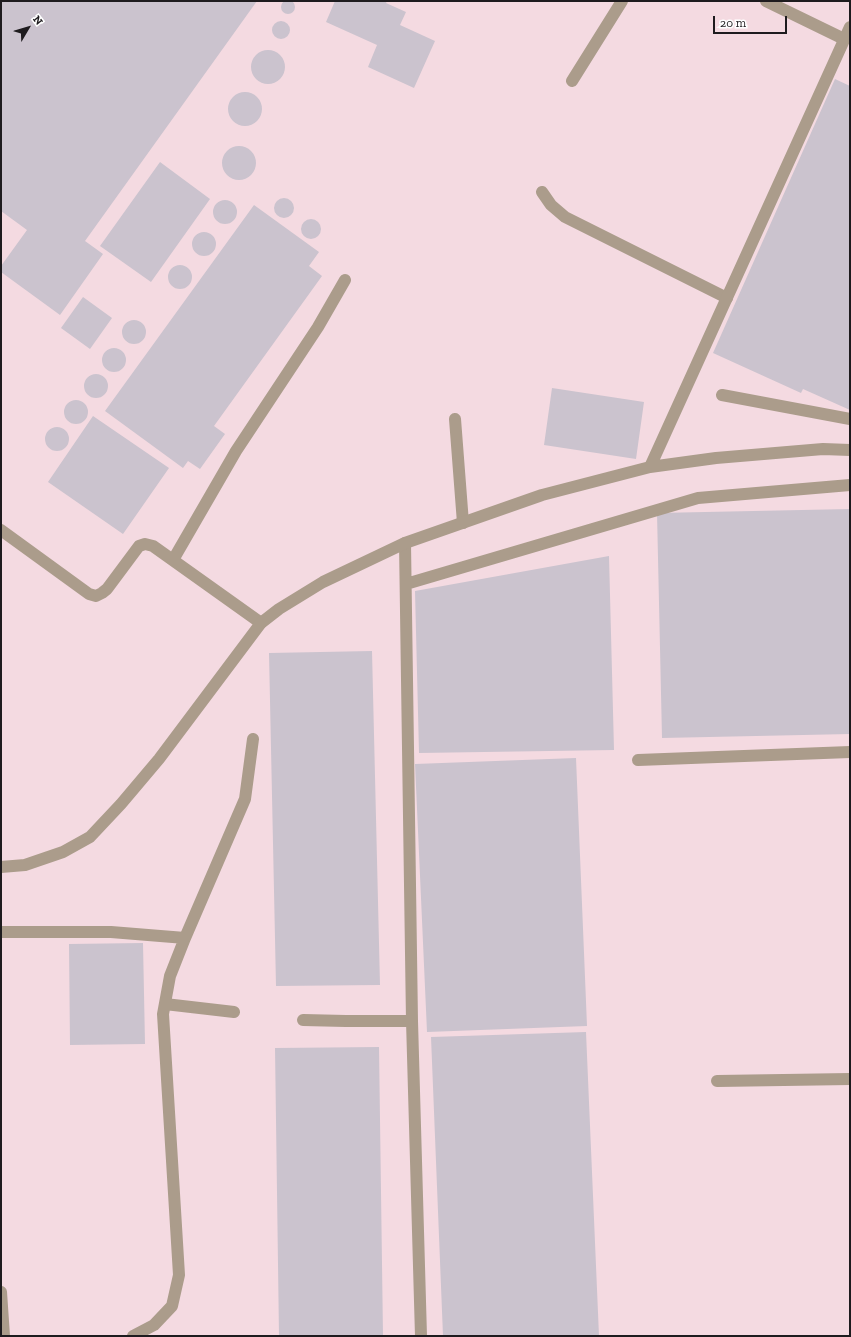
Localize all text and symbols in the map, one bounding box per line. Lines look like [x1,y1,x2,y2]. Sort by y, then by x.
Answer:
north arrow [8,8,48,48]
scale bar [715,8,789,34]
text: N [30,13,46,28]
text: 20 m [720,16,746,30]

